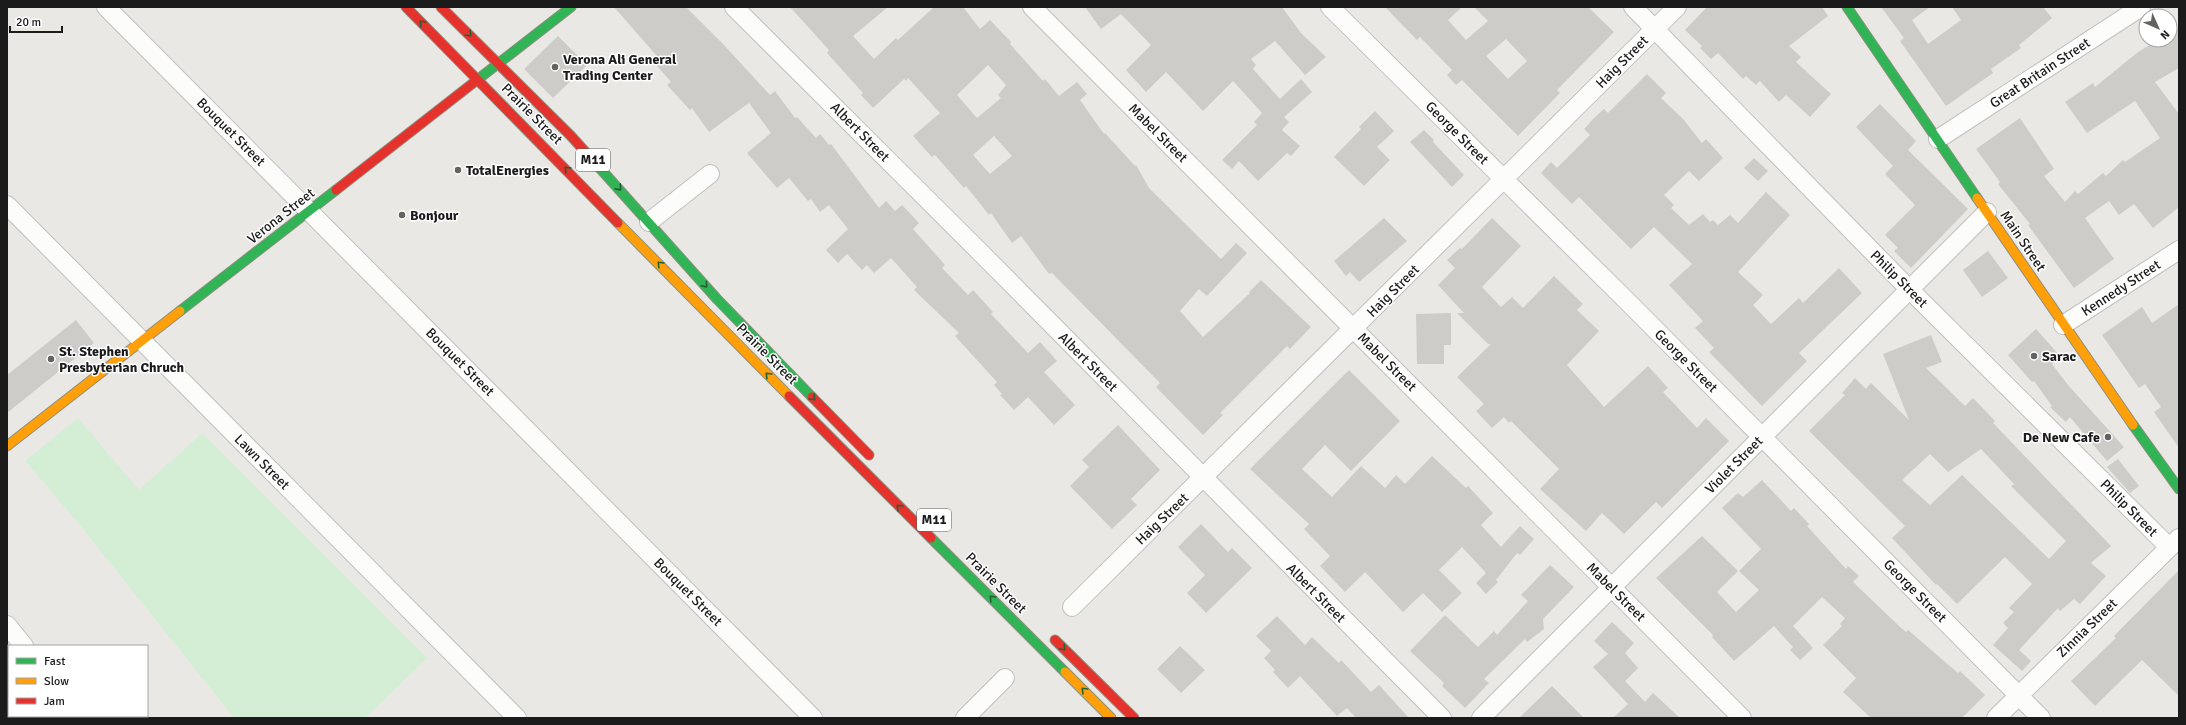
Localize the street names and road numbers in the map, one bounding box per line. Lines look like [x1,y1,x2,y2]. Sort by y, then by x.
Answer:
street label: Haig Street [1592,32,1652,92]
street label: Great Britain Street [1987,34,2093,112]
street label: Prairie Street [498,80,566,148]
street label: Bouquet Street [193,94,269,170]
street label: George Street [1422,98,1492,168]
street label: Albert Street [827,99,893,165]
street label: Mabel Street [1125,100,1191,166]
road number: M11 [576,149,610,171]
street label: Verona Street [244,184,318,248]
street label: Main Street [1997,207,2050,275]
street label: Philip Street [1867,247,1931,311]
street label: Kennedy Street [2078,256,2164,320]
street label: Haig Street [1363,261,1423,321]
street label: Prairie Street [733,320,801,388]
street label: Bouquet Street [422,324,498,400]
street label: George Street [1651,326,1721,396]
street label: Albert Street [1055,329,1121,395]
street label: Mabel Street [1354,329,1420,395]
street label: Lawn Street [231,431,293,493]
street label: Violet Street [1702,433,1766,497]
street label: Philip Street [2097,476,2161,540]
street label: Haig Street [1132,489,1192,548]
road number: M11 [917,509,951,531]
street label: Prairie Street [962,549,1030,617]
street label: Bouquet Street [650,554,726,630]
street label: George Street [1880,556,1950,626]
street label: Mabel Street [1583,559,1649,625]
street label: Albert Street [1283,560,1349,626]
street label: Zinnia Street [2053,595,2121,661]

